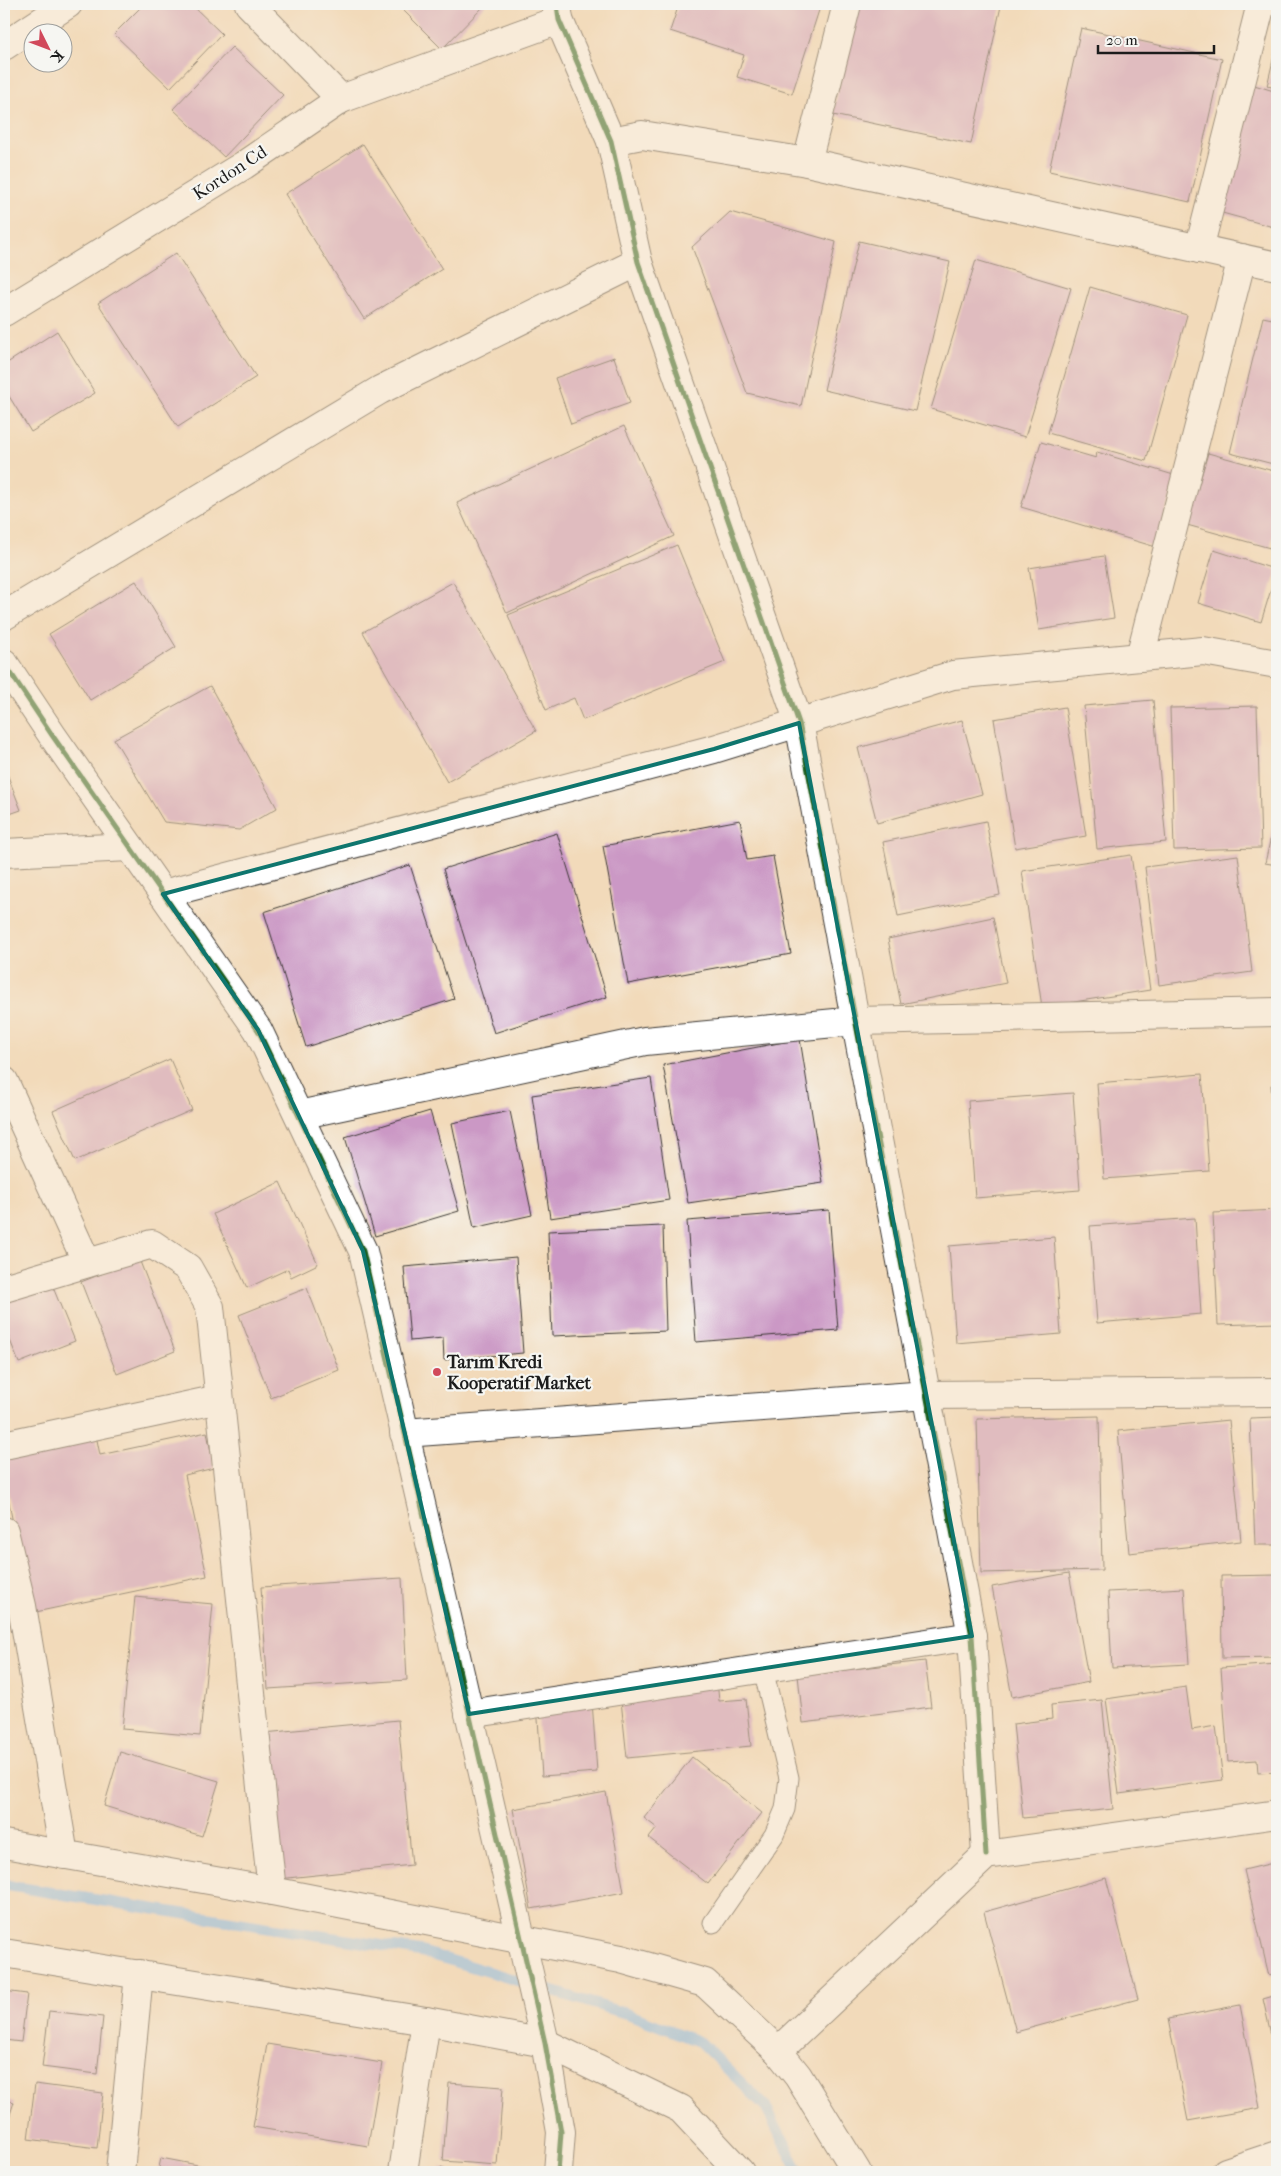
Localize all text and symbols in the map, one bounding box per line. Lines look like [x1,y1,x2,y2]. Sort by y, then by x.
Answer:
north arrow [22,22,72,72]
scale bar [1098,22,1215,54]
text: 20 m [1106,31,1138,49]
text: K [47,47,67,66]
street label: Kordon Cd [189,141,271,205]
place label: Tarım Kredi Kooperatif Market [446,1352,591,1394]
marker: Tarım Kredi Kooperatif Market [431,1366,443,1378]

